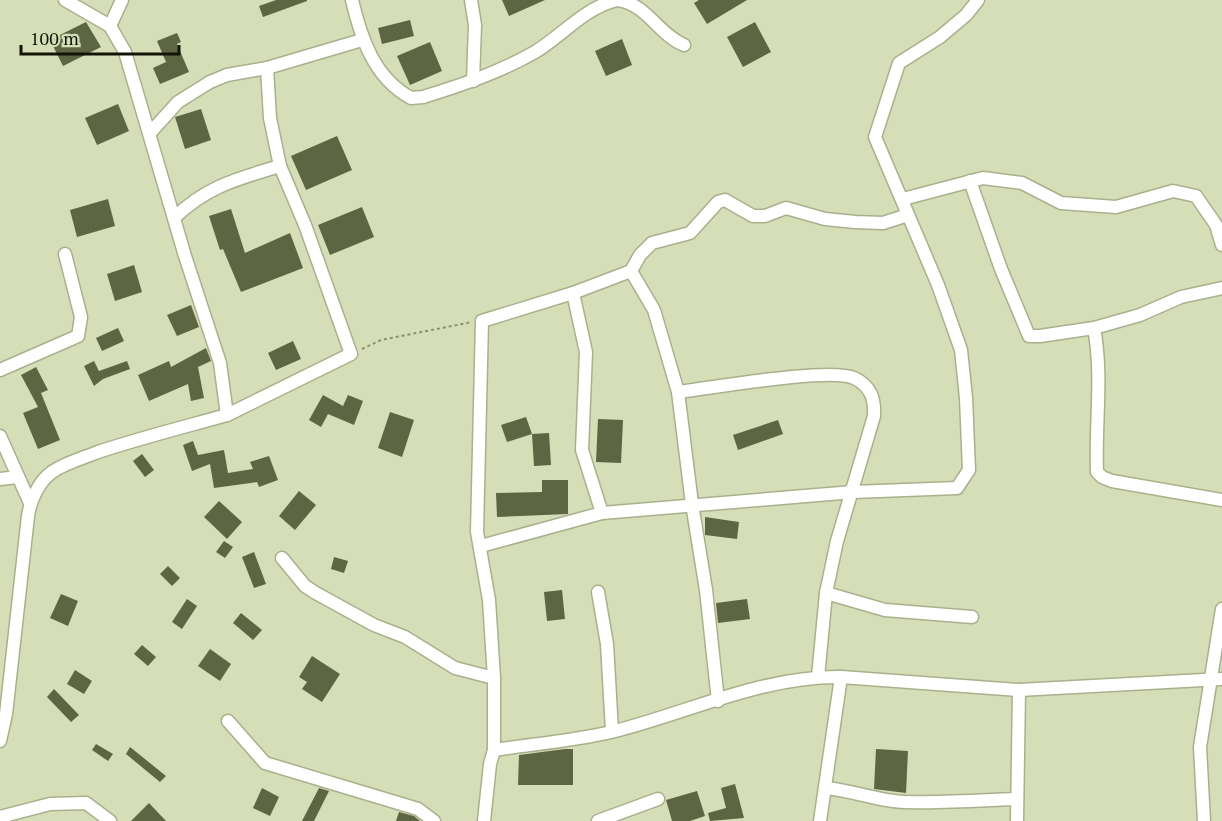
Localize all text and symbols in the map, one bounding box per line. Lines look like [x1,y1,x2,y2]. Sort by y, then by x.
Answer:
scale bar [21,18,178,56]
text: 100 m [30,26,79,50]

